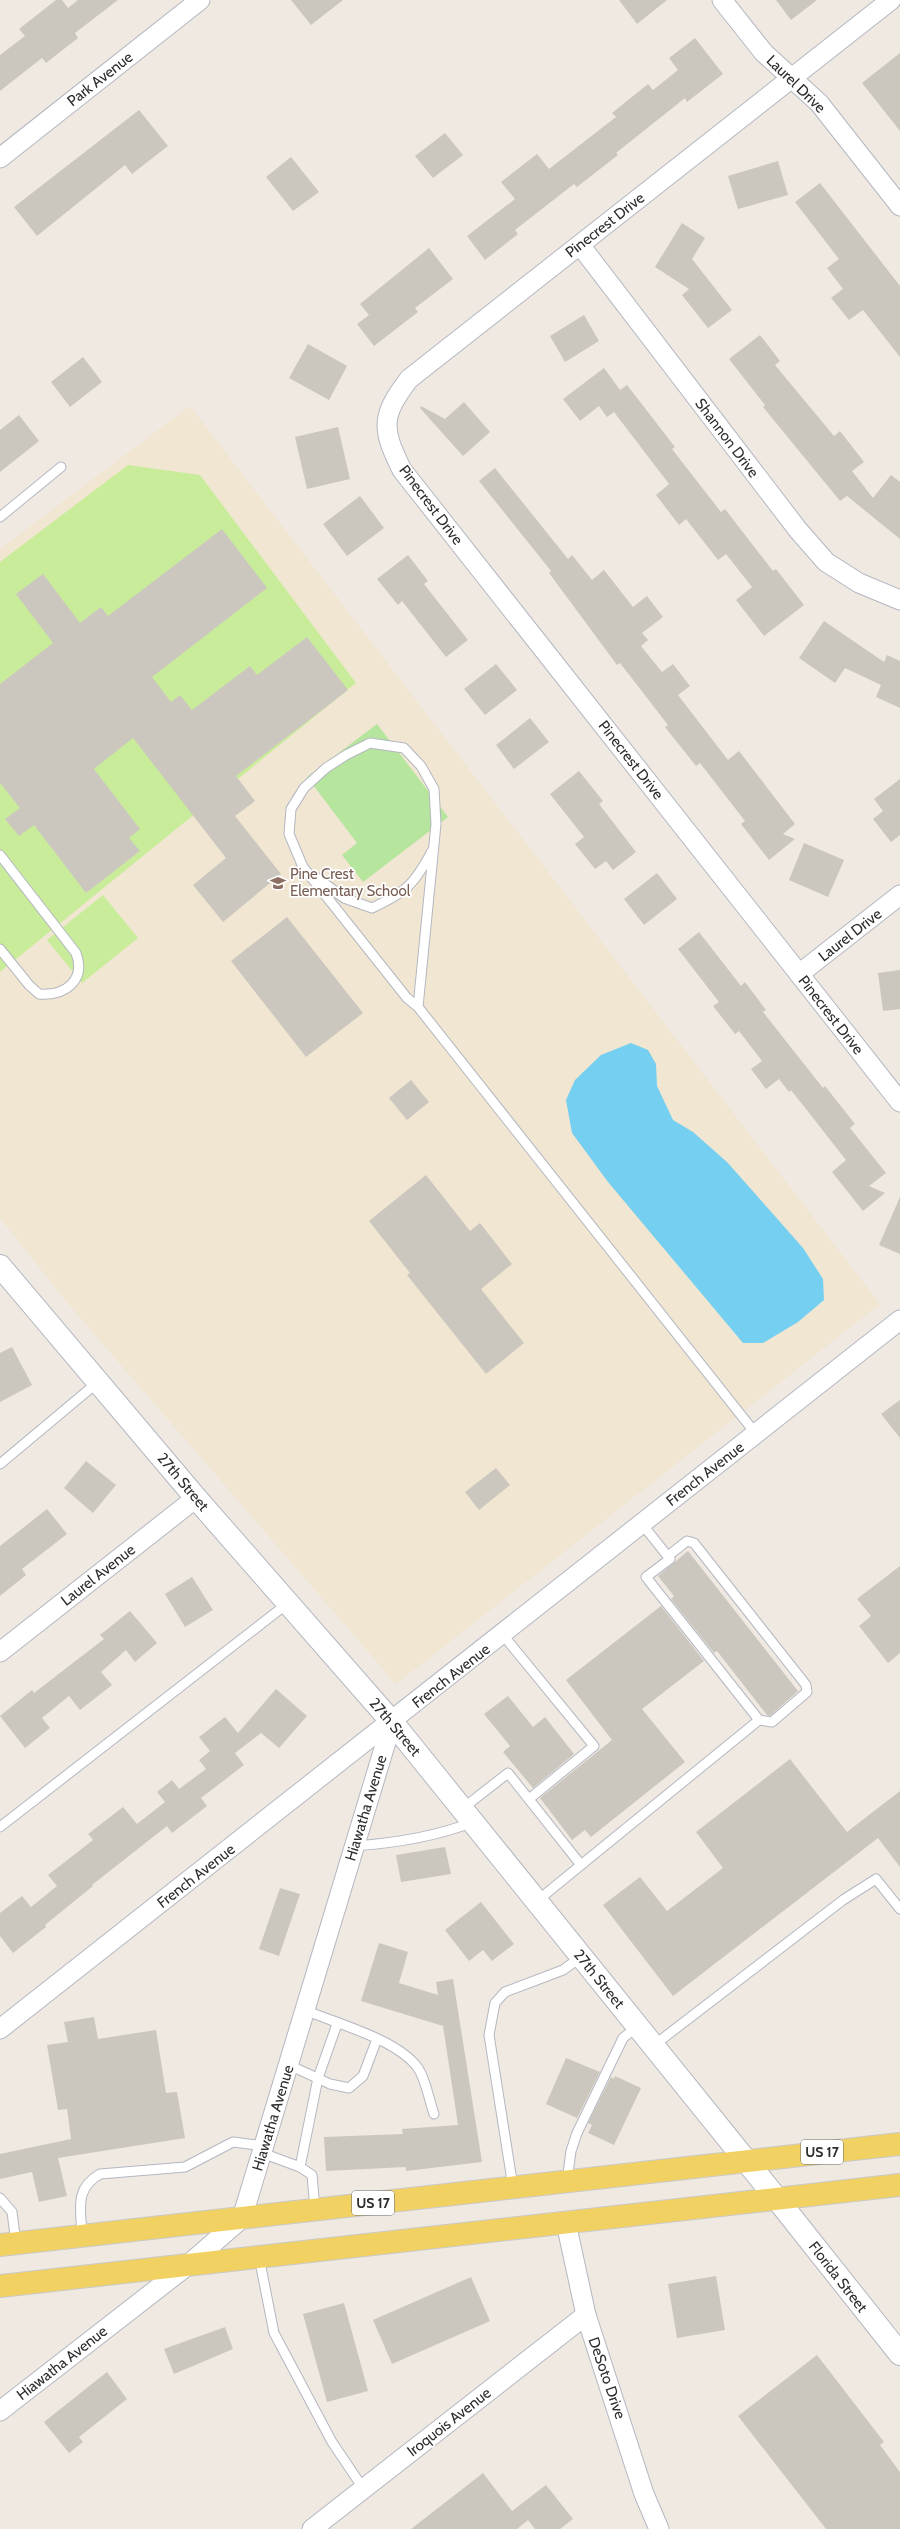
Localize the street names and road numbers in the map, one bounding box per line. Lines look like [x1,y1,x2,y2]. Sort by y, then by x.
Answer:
street label: Park Avenue [64,48,137,110]
street label: Laurel Drive [763,51,830,117]
street label: Pinecrest Drive [562,188,648,261]
street label: Shannon Drive [691,395,763,481]
street label: Pinecrest Drive [395,462,467,549]
street label: Pinecrest Drive [595,717,668,803]
street label: Laurel Drive [815,905,885,965]
street label: Pinecrest Drive [795,972,868,1058]
street label: French Avenue [663,1438,748,1510]
street label: 27th Street [153,1449,213,1515]
street label: Laurel Avenue [57,1540,139,1610]
street label: French Avenue [409,1640,494,1712]
street label: 27th Street [365,1694,425,1760]
street label: Hiawatha Avenue [341,1753,391,1863]
street label: French Avenue [154,1840,239,1912]
street label: 27th Street [570,1946,628,2012]
street label: Hiawatha Avenue [248,2063,298,2173]
road number: US 17 [801,2140,843,2164]
road number: US 17 [352,2191,394,2215]
street label: Florida Street [805,2238,871,2316]
street label: Hiawatha Avenue [13,2322,111,2404]
street label: DeSoto Drive [585,2335,630,2422]
street label: Iroquois Avenue [404,2384,495,2460]

